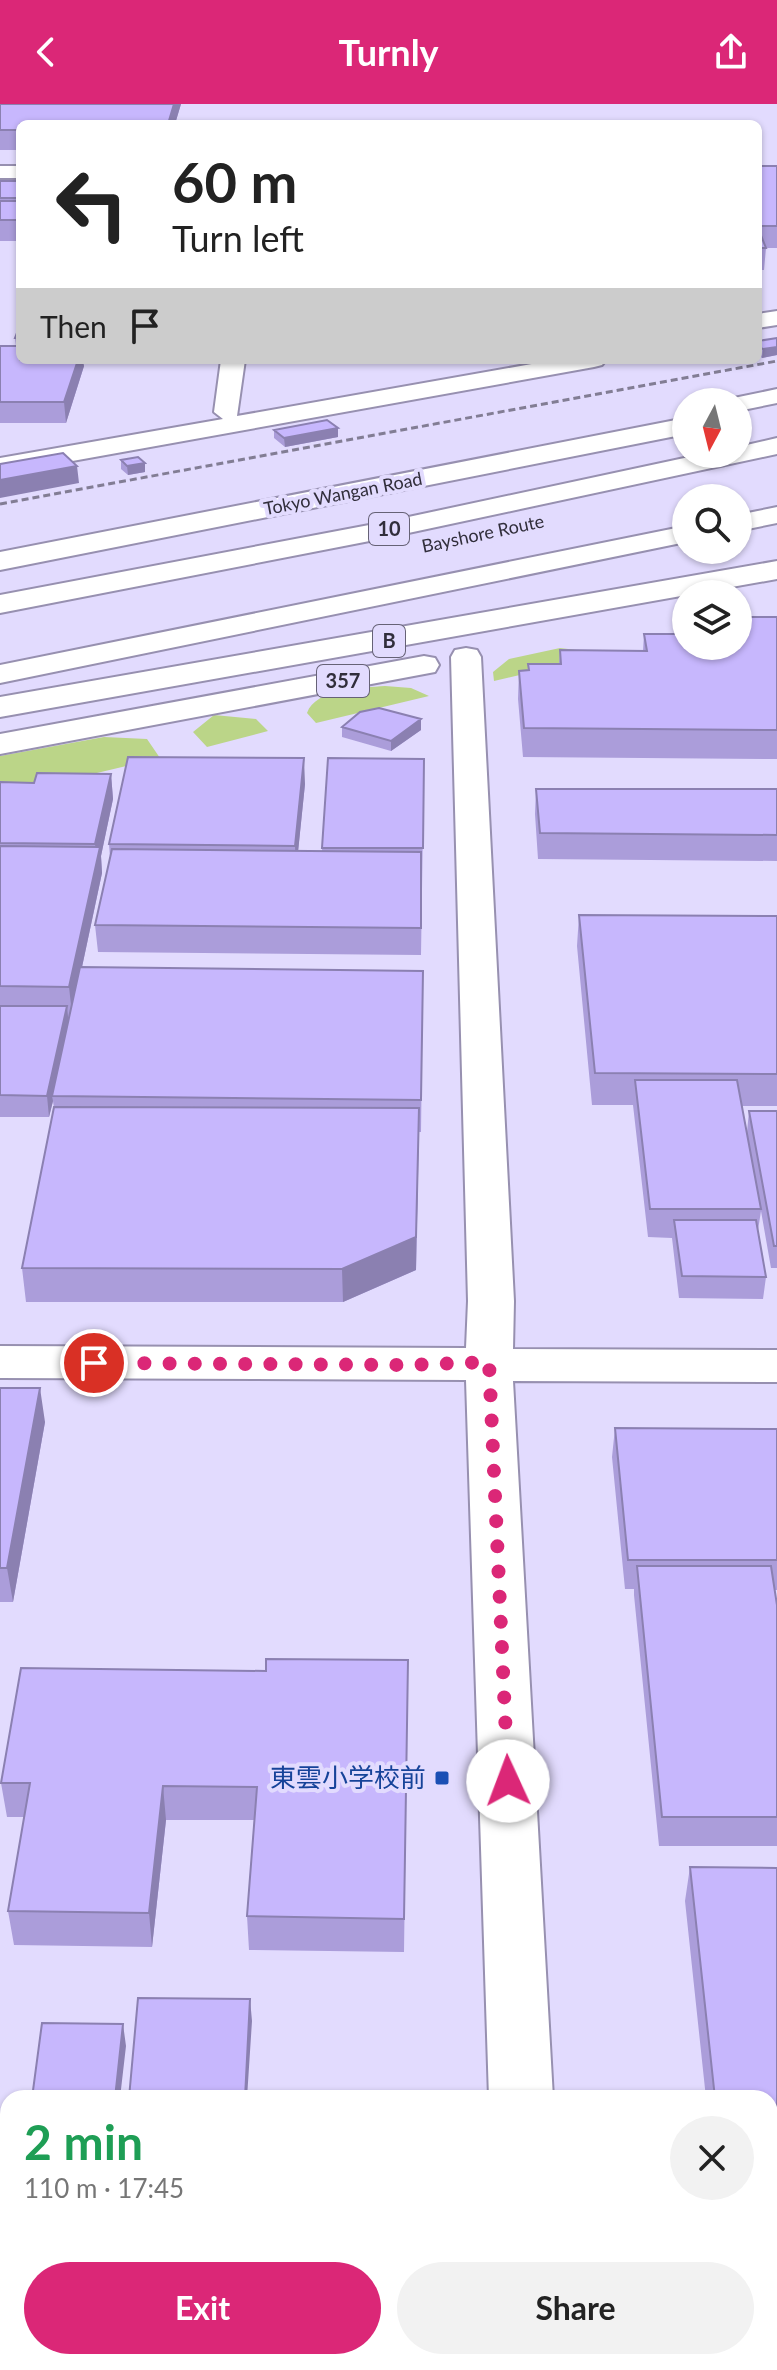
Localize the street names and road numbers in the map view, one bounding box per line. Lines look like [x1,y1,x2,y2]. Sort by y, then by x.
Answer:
street label: Tokyo Wangan Road [262,467,424,519]
street label: Bayshore Route [420,509,546,557]
road number: 10 [369,513,409,545]
road number: B [373,625,405,657]
road number: 357 [317,665,369,697]

